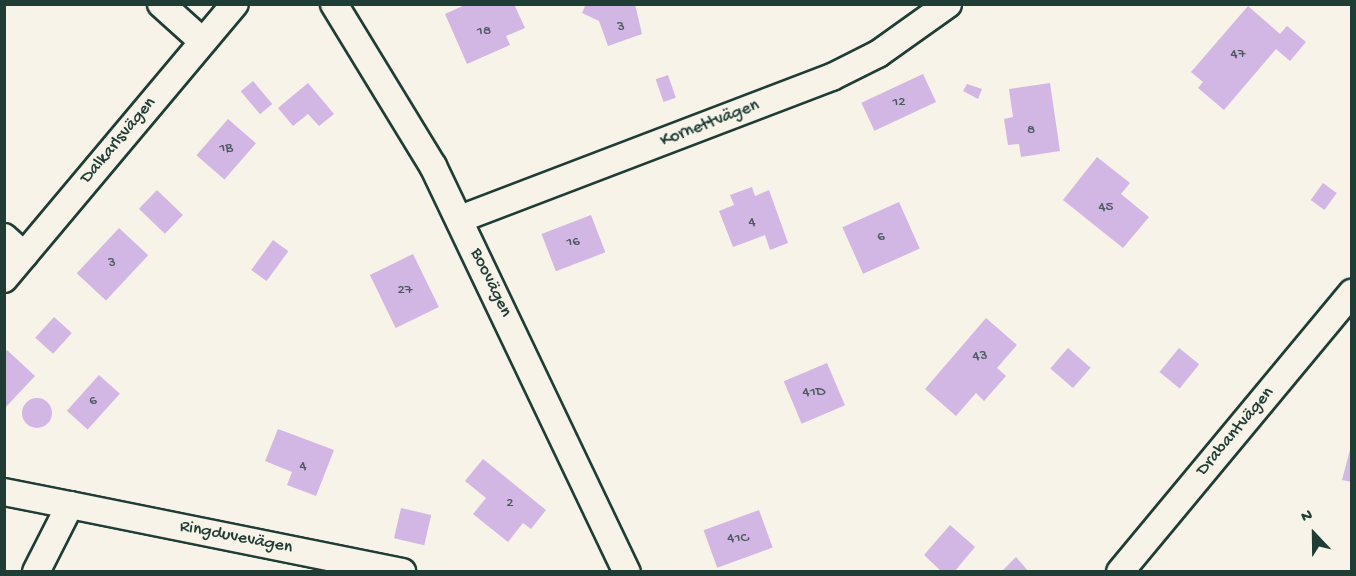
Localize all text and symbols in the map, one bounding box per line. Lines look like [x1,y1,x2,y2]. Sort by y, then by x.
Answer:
house number: 3 [617,19,625,37]
house number: 18 [477,23,491,41]
house number: 47 [1231,46,1245,64]
street label: Dalkarlsvägen [76,93,162,189]
house number: 12 [892,94,906,112]
street label: Kornettvägen [658,95,762,153]
house number: 8 [1027,122,1035,140]
house number: 1B [219,140,233,158]
house number: 45 [1099,199,1113,217]
house number: 4 [748,214,756,232]
house number: 6 [877,229,885,247]
house number: 16 [566,234,580,252]
street label: Boovägen [464,245,516,321]
house number: 3 [108,255,116,273]
house number: 27 [397,282,413,300]
house number: 43 [973,348,987,366]
street label: Drabantvägen [1193,383,1279,481]
house number: 41D [803,384,825,402]
house number: 6 [89,393,97,411]
house number: 4 [299,458,307,476]
house number: 2 [506,495,514,513]
north arrow [1284,504,1344,564]
text: N [1299,506,1315,528]
street label: Ringduvevägen [178,516,294,560]
house number: 41C [727,530,749,548]

